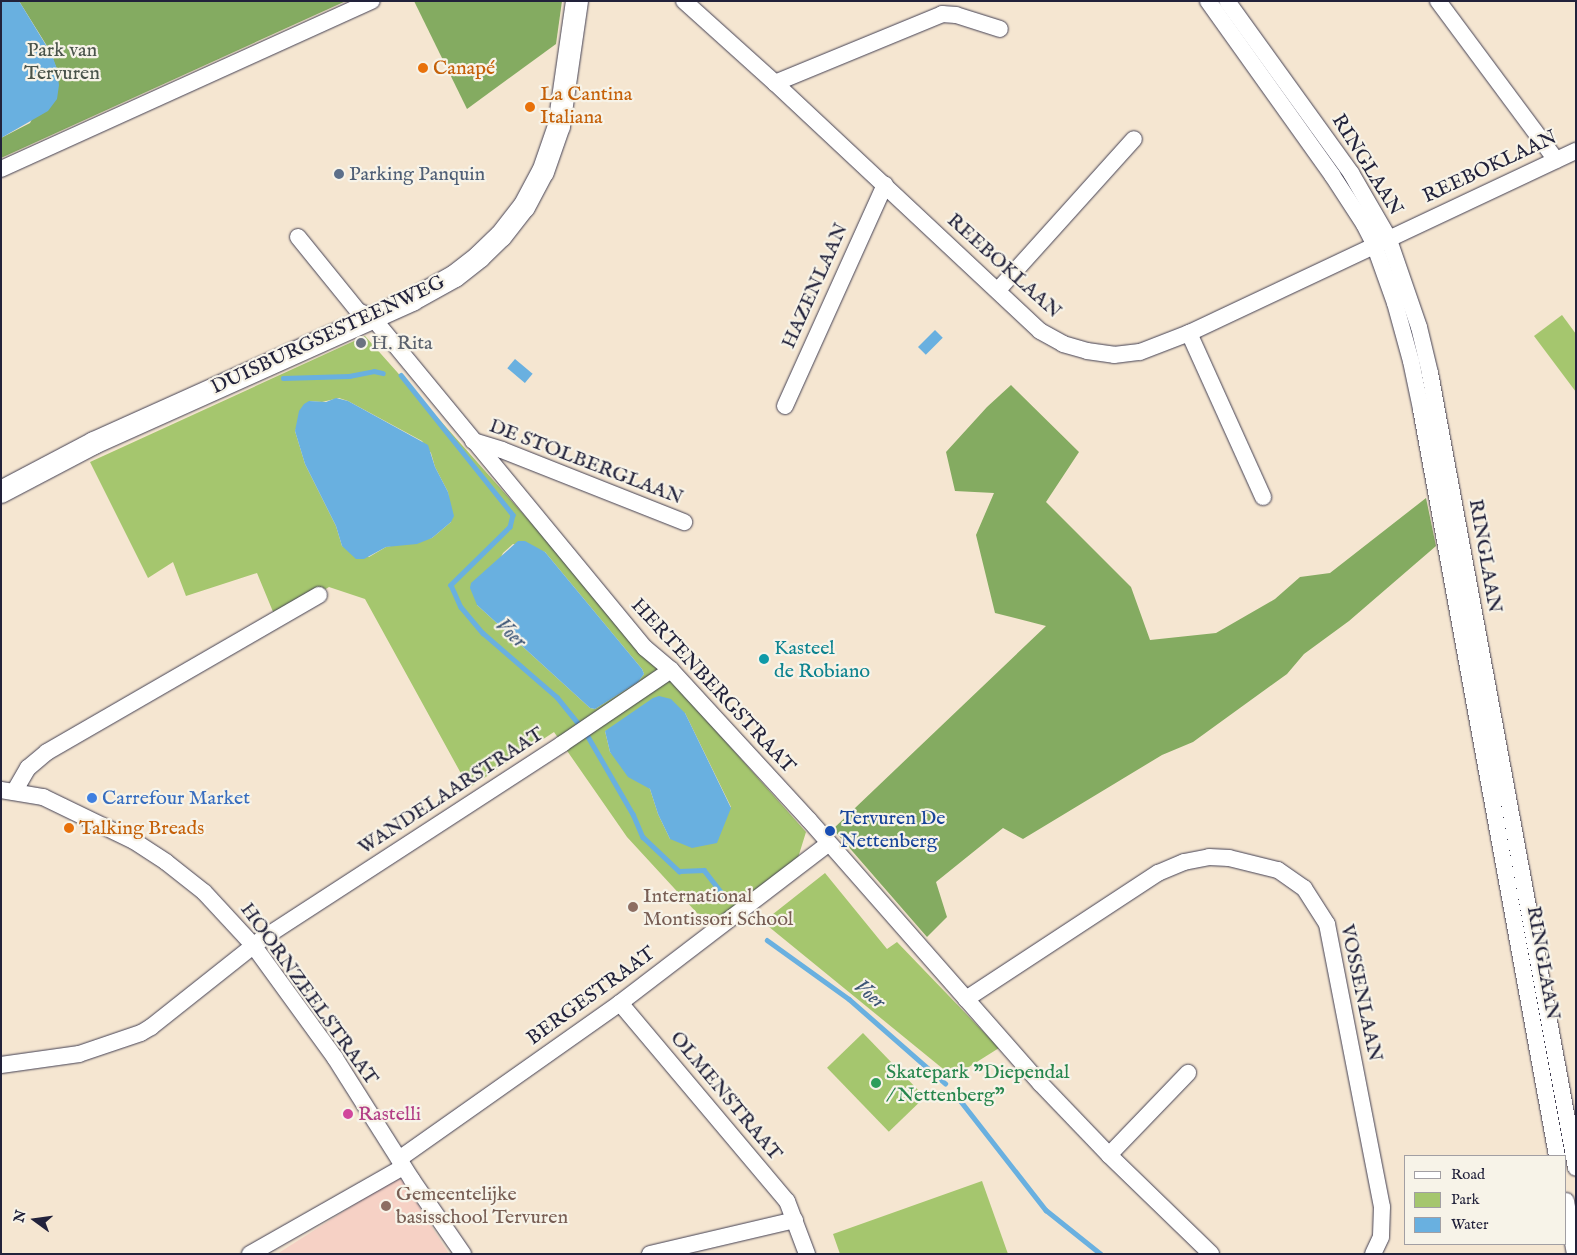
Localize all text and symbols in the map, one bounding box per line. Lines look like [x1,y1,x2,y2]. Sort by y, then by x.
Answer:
park label: Park van Tervuren [24,39,100,86]
place label: Canapé [433,56,495,80]
marker: Canapé [417,62,429,74]
place label: La Cantina Italiana [540,83,632,130]
marker: La Cantina Italiana [524,101,536,113]
street label: RINGLAAN [1326,110,1408,220]
street label: REEBOKLAAN [1419,125,1561,209]
place label: Parking Panquin [349,162,485,186]
marker: Parking Panquin [333,168,345,180]
street label: REEBOKLAAN [942,208,1066,324]
street label: HAZENLAAN [777,220,853,352]
street label: DUISBURGSESTEENWEG [207,270,449,400]
place label: H. Rita [371,331,433,355]
marker: H. Rita [355,337,367,349]
street label: DE STOLBERGLAAN [486,414,686,510]
street label: RINGLAAN [1463,497,1507,615]
street label: HERTENBERGSTRAAT [626,594,800,778]
water label: Voer [489,614,531,654]
place label: Kasteel de Robiano [774,636,870,683]
marker: Kasteel de Robiano [758,653,770,665]
street label: WANDELAARSTRAAT [354,722,548,860]
place label: Carrefour Market [102,786,250,810]
marker: Carrefour Market [86,792,98,804]
place label: Tervuren De Nettenberg [840,807,945,854]
place label: Talking Breads [79,816,204,840]
marker: Talking Breads [63,822,75,834]
marker: Tervuren De Nettenberg [824,825,836,837]
place label: International Montissori School [643,884,793,931]
street label: HOORNZEELSTRAAT [235,898,383,1090]
marker: International Montissori School [627,901,639,913]
street label: RINGLAAN [1521,904,1565,1022]
street label: VOSSENLAAN [1335,922,1387,1064]
street label: BERGESTRAAT [522,941,660,1051]
water label: Voer [848,975,890,1015]
street label: OLMENSTRAAT [665,1026,787,1166]
place label: Skatepark "Diependal / Nettenberg" [886,1060,1069,1107]
marker: Skatepark "Diependal / Nettenberg" [870,1077,882,1089]
place label: Rastelli [358,1102,421,1126]
marker: Rastelli [342,1108,354,1120]
legend [1404,1155,1567,1245]
text: Road [1451,1165,1485,1184]
place label: Gemeentelijke basisschool Tervuren [396,1182,568,1229]
text: Park [1451,1190,1480,1209]
north arrow [10,1195,60,1245]
marker: Gemeentelijke basisschool Tervuren [380,1200,392,1212]
text: N [10,1208,31,1224]
text: Water [1451,1215,1488,1234]

